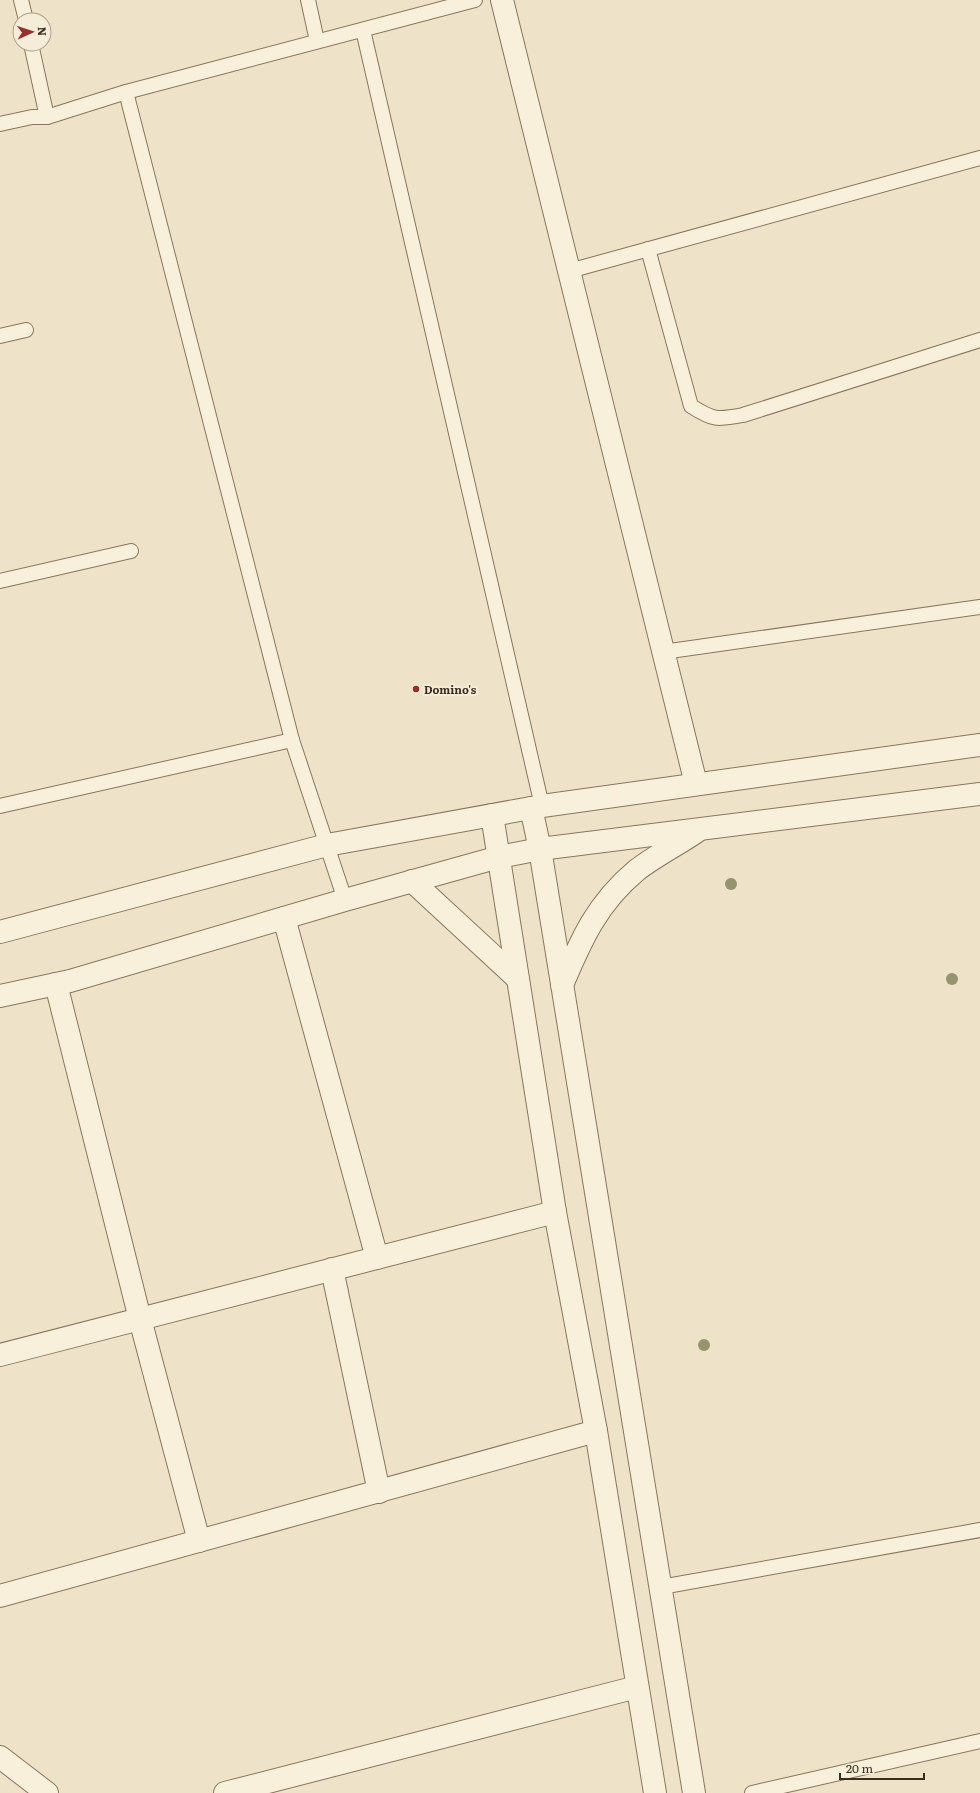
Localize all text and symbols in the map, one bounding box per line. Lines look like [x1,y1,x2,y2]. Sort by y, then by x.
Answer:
north arrow [12,12,52,52]
text: N [35,26,51,36]
place label: Domino's [424,681,477,697]
marker: Domino's [411,684,421,694]
scale bar [840,1755,924,1781]
text: 20 m [846,1759,873,1777]

